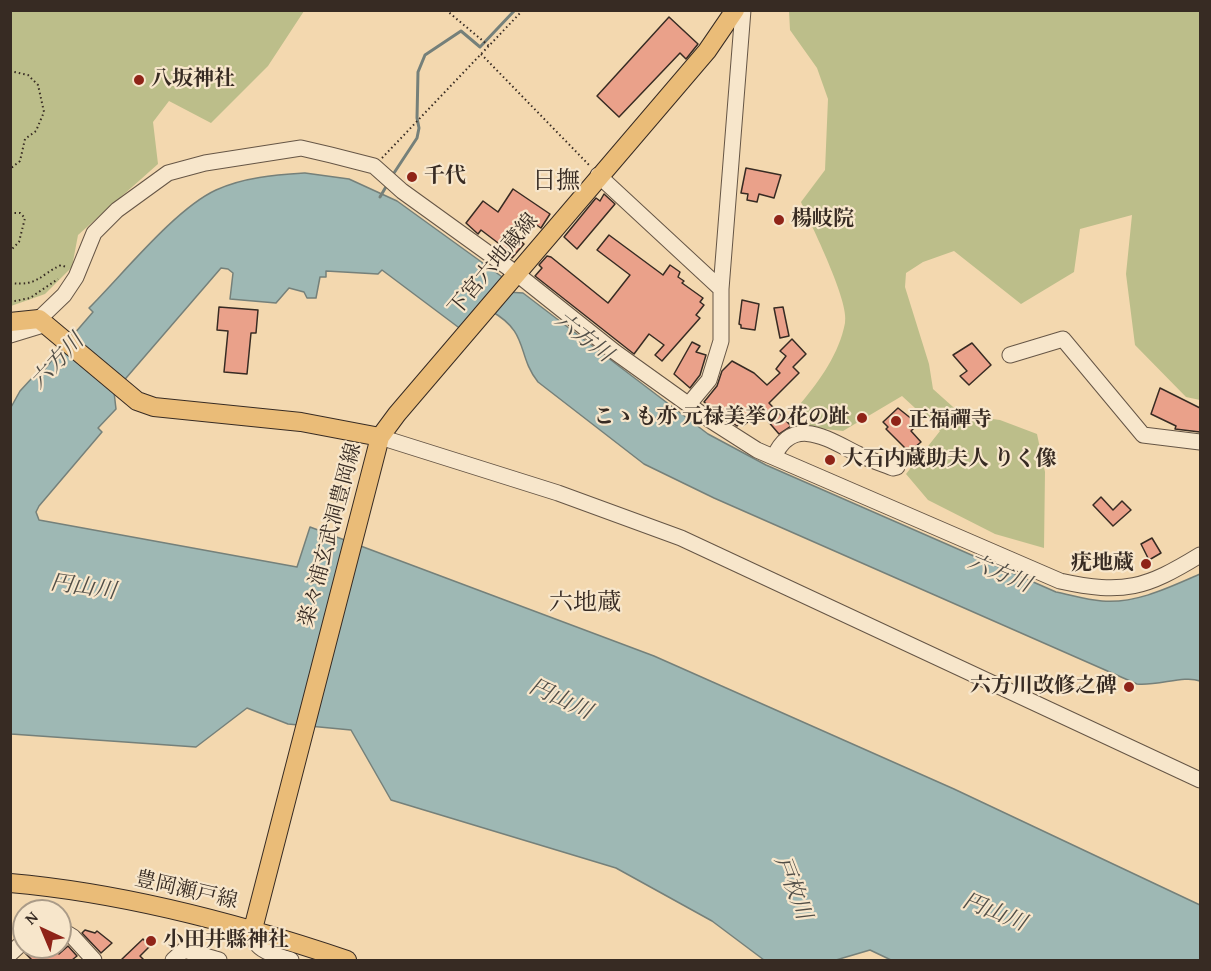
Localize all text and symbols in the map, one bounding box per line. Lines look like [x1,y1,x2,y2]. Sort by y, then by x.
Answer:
place label: 八坂神社 [151,67,235,93]
marker: 八坂神社 [132,73,146,87]
place label: 千代 [424,164,466,190]
district label: 日撫 [532,168,580,196]
marker: 千代 [405,170,419,184]
place label: 楊岐院 [791,207,854,233]
street label: 下宮六地蔵線 [444,209,544,321]
marker: 楊岐院 [772,213,786,227]
water label: 六方川 [549,307,617,369]
water label: 六方川 [26,329,90,395]
place label: こゝも亦 元禄美挙の花の趾 [593,405,850,431]
place label: 正福禪寺 [908,408,992,434]
marker: こゝも亦 元禄美挙の花の趾 [855,411,869,425]
marker: 正福禪寺 [889,414,903,428]
street label: 楽々浦玄武洞豊岡線 [294,440,368,630]
place label: 大石内蔵助夫人 りく像 [842,447,1057,473]
marker: 大石内蔵助夫人 りく像 [823,453,837,467]
water label: 六方川 [963,549,1035,599]
place label: 疣地蔵 [1071,551,1134,577]
marker: 疣地蔵 [1139,557,1153,571]
water label: 円山川 [48,570,118,606]
district label: 六地蔵 [549,590,621,618]
water label: 円山川 [525,674,595,726]
place label: 六方川改修之碑 [970,674,1117,700]
marker: 六方川改修之碑 [1122,680,1136,694]
water label: 戸枚川 [768,852,816,924]
street label: 豊岡瀬戸線 [132,867,240,915]
water label: 円山川 [958,888,1030,938]
north arrow [12,899,72,959]
text: N [19,905,43,930]
place label: 小田井縣神社 [163,928,289,954]
marker: 小田井縣神社 [144,934,158,948]

